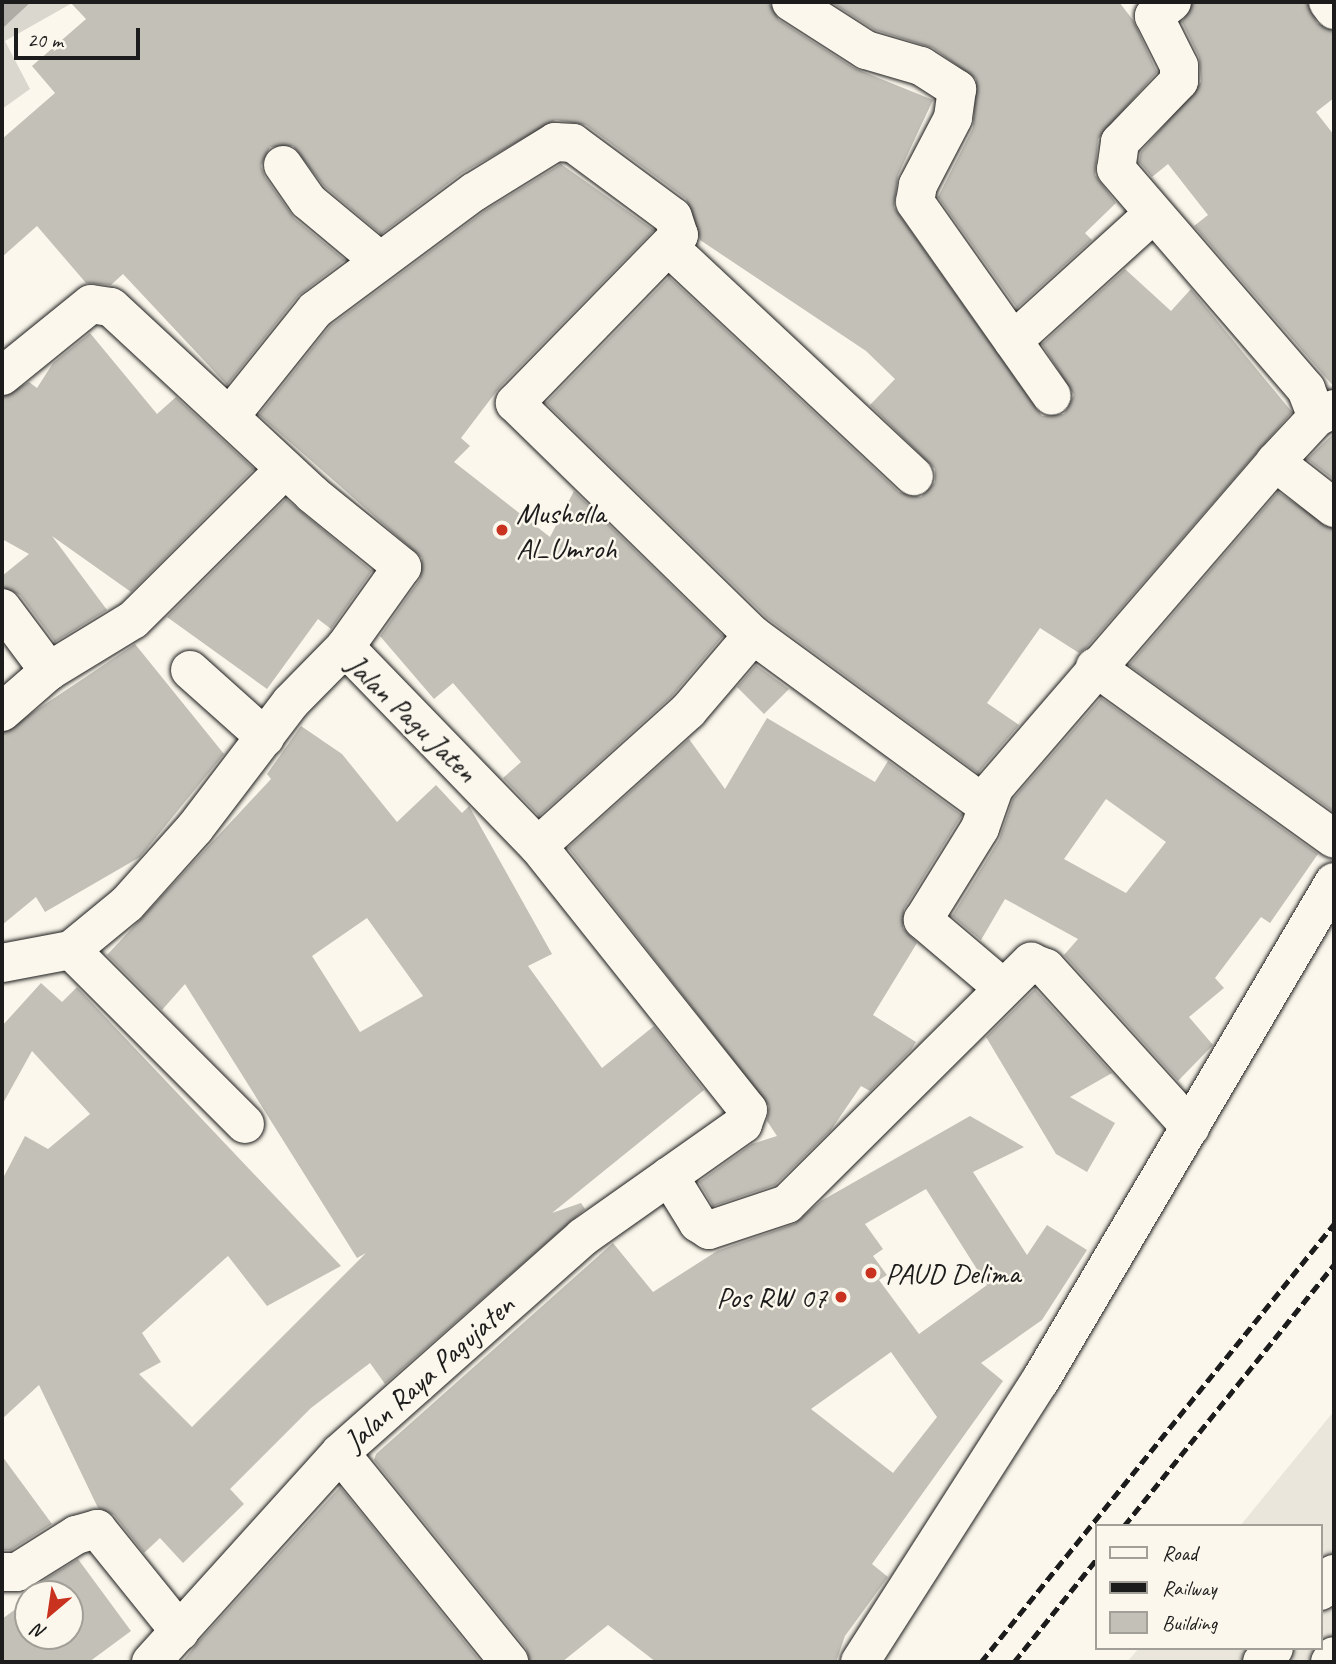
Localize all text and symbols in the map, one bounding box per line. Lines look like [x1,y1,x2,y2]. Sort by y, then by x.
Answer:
scale bar [18,14,144,58]
text: 20 m [27,27,63,53]
place label: Musholla Al_Umroh [516,495,617,566]
marker: Musholla Al_Umroh [494,522,510,538]
street label: Jalan Pagu Jaten [338,646,486,790]
place label: PAUD Delima [885,1255,1020,1291]
marker: PAUD Delima [863,1265,879,1281]
place label: Pos RW 07 [714,1279,827,1315]
street label: Jalan Raya Pagujaten [336,1287,522,1459]
marker: Pos RW 07 [833,1289,849,1305]
legend [1094,1524,1322,1650]
text: Road [1162,1540,1197,1566]
text: Railway [1162,1575,1216,1601]
north arrow [14,1580,84,1650]
text: Building [1162,1610,1217,1636]
text: N [29,1618,51,1645]

